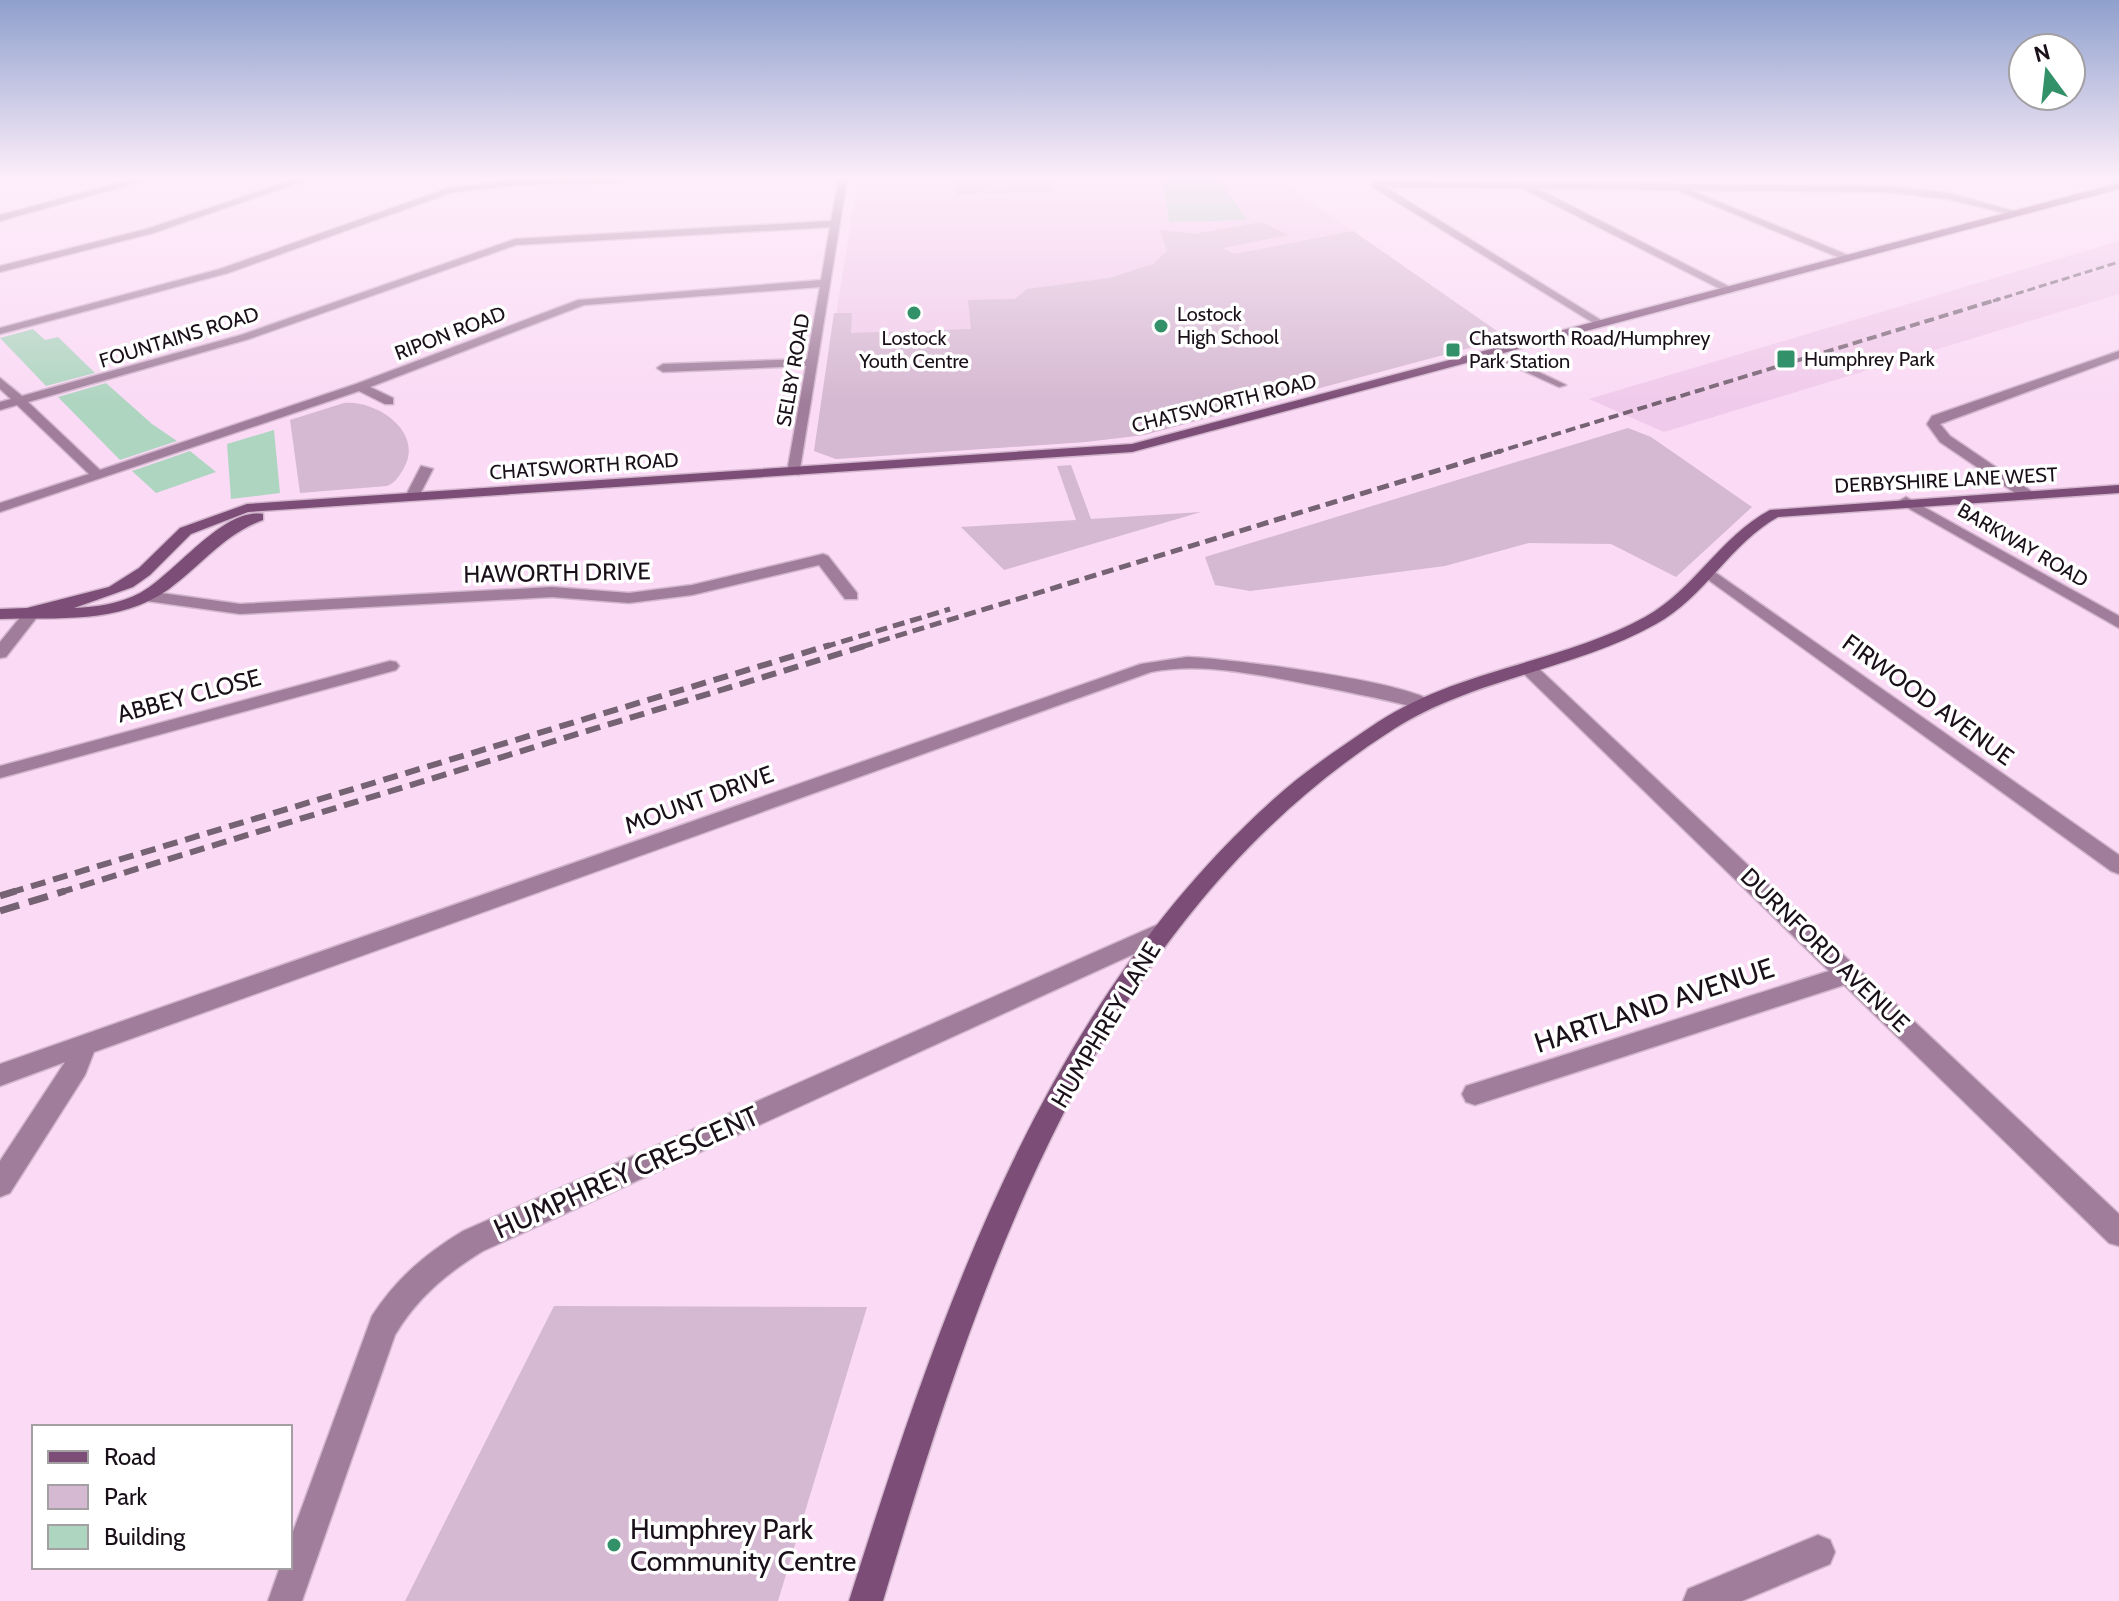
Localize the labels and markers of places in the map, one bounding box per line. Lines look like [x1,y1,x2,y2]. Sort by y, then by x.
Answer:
place label: Lostock High School [1177,302,1279,349]
marker: Lostock Youth Centre [905,304,923,322]
marker: Lostock High School [1152,317,1170,335]
place label: Lostock Youth Centre [858,326,969,373]
place label: Chatsworth Road/Humphrey Park Station [1469,326,1710,373]
marker: Chatsworth Road/Humphrey Park Station [1444,341,1462,359]
place label: Humphrey Park [1804,347,1935,371]
marker: Humphrey Park [1775,348,1797,370]
place label: Humphrey Park Community Centre [630,1512,856,1578]
marker: Humphrey Park Community Centre [605,1536,623,1554]

